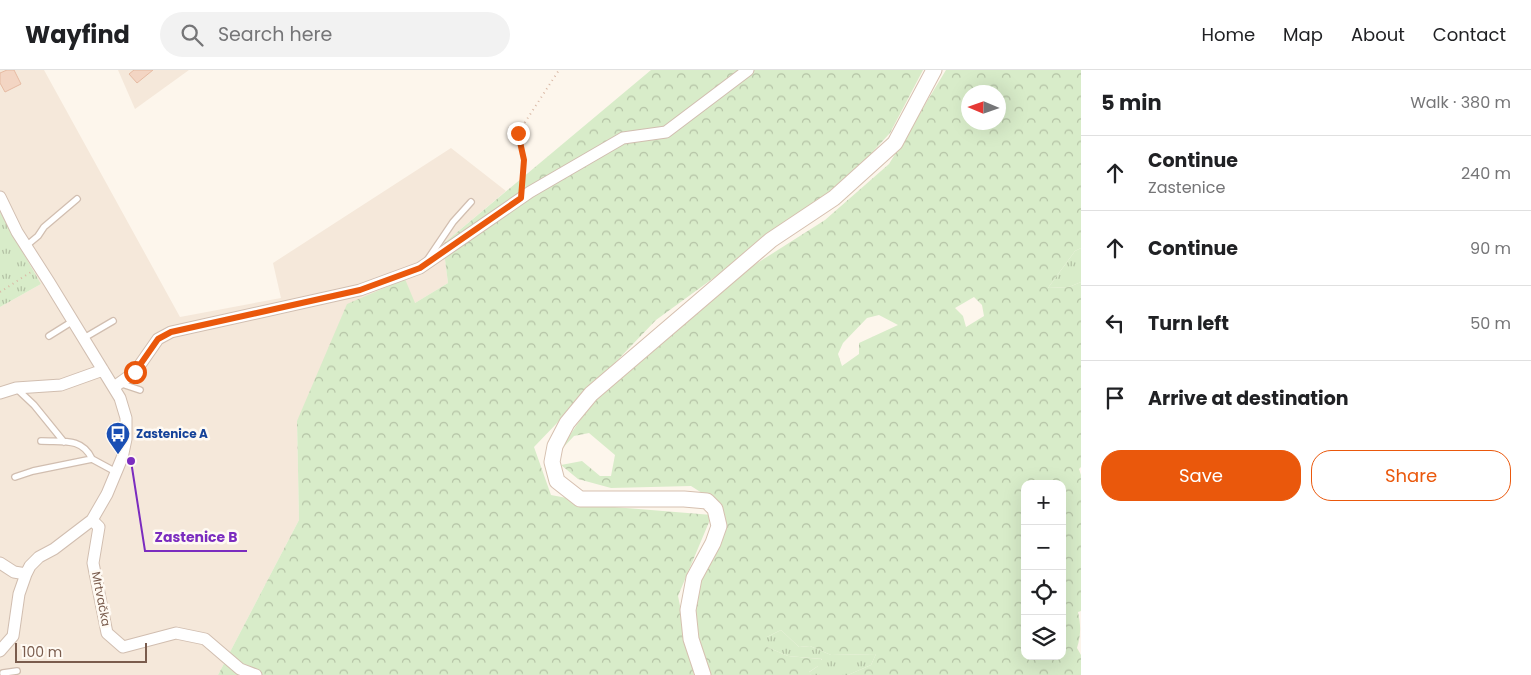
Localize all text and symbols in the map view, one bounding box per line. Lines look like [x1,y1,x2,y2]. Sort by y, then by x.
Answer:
search box [160,12,510,57]
text: Wayfind [25,18,130,51]
icon: search [178,21,206,49]
text: Search here [218,21,332,48]
text: Home [1201,22,1255,47]
text: Map [1283,22,1323,47]
text: About [1351,22,1405,47]
text: Contact [1433,22,1506,47]
north arrow [961,85,1006,130]
text: 5 min [1101,88,1162,117]
text: Walk · 380 m [1410,91,1511,114]
route end [507,122,530,145]
text: Continue [1148,147,1238,174]
icon: ahead [1101,159,1129,187]
text: 240 m [1461,162,1511,185]
text: Zastenice [1148,176,1225,199]
icon: ahead [1101,234,1129,262]
text: Continue [1148,235,1238,262]
text: 90 m [1470,237,1511,260]
icon: left [1101,309,1129,337]
text: Turn left [1148,310,1229,337]
text: 50 m [1470,312,1511,335]
route start [124,361,147,384]
icon: arrive [1101,384,1129,412]
text: Arrive at destination [1148,385,1349,412]
bus stop icon: Zastenice A [105,421,131,455]
place label: Zastenice A [136,425,208,442]
button: Save [1101,450,1301,501]
button: Share [1311,450,1511,501]
map controls [1021,480,1066,660]
button: + [1021,480,1066,525]
callout: Zastenice B [145,522,247,551]
button: − [1021,525,1066,570]
text: Zastenice B [155,527,237,547]
street label: Mrtvačka [88,570,115,628]
button: locate [1021,570,1066,615]
button: layers [1021,615,1066,660]
scale bar [15,640,148,663]
text: 100 m [22,642,62,662]

